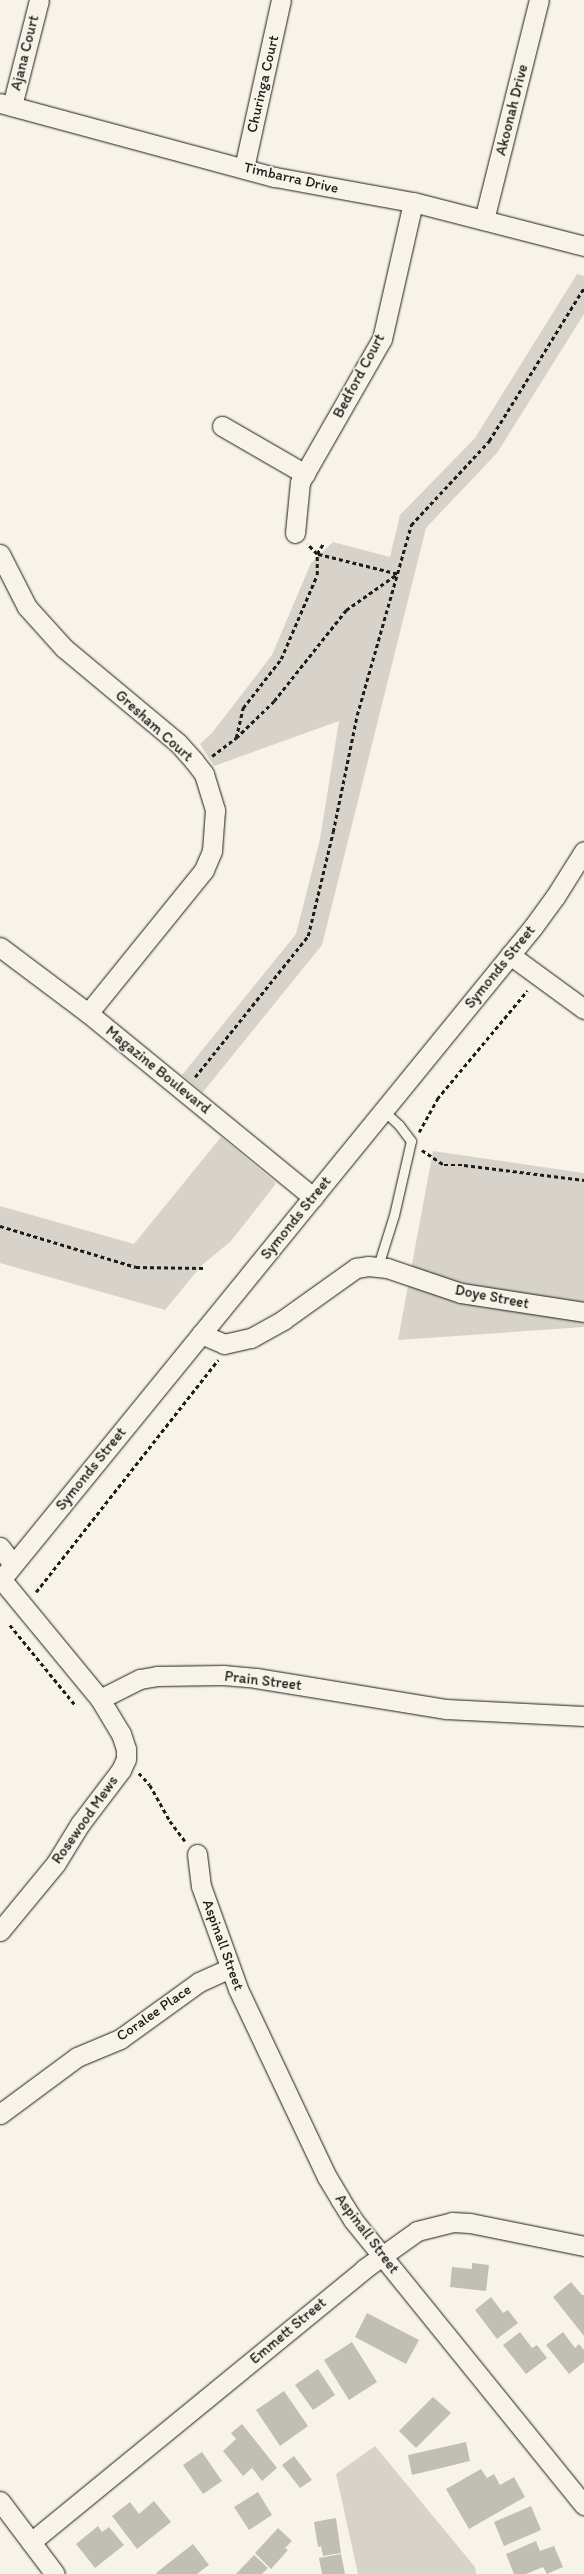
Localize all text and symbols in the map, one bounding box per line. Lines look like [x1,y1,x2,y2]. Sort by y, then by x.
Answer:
street label: Ajana Court [7,13,43,93]
street label: Churinga Court [243,33,283,135]
street label: Akoonah Drive [492,62,532,158]
street label: Timbarra Drive [242,158,340,198]
street label: Bedford Court [329,331,389,421]
street label: Gresham Court [111,686,197,766]
street label: Symonds Street [461,922,539,1012]
street label: Magazine Boulevard [102,1022,214,1118]
street label: Symonds Street [257,1173,335,1263]
street label: Doye Street [454,1281,530,1313]
street label: Symonds Street [52,1424,130,1514]
street label: Prain Street [224,1667,302,1695]
street label: Rosewood Mews [48,1773,122,1867]
street label: Aspinall Street [198,1897,248,1993]
street label: Coralee Place [113,1981,195,2045]
street label: Aspinall Street [331,2191,403,2277]
street label: Emmett Street [246,2294,330,2368]

